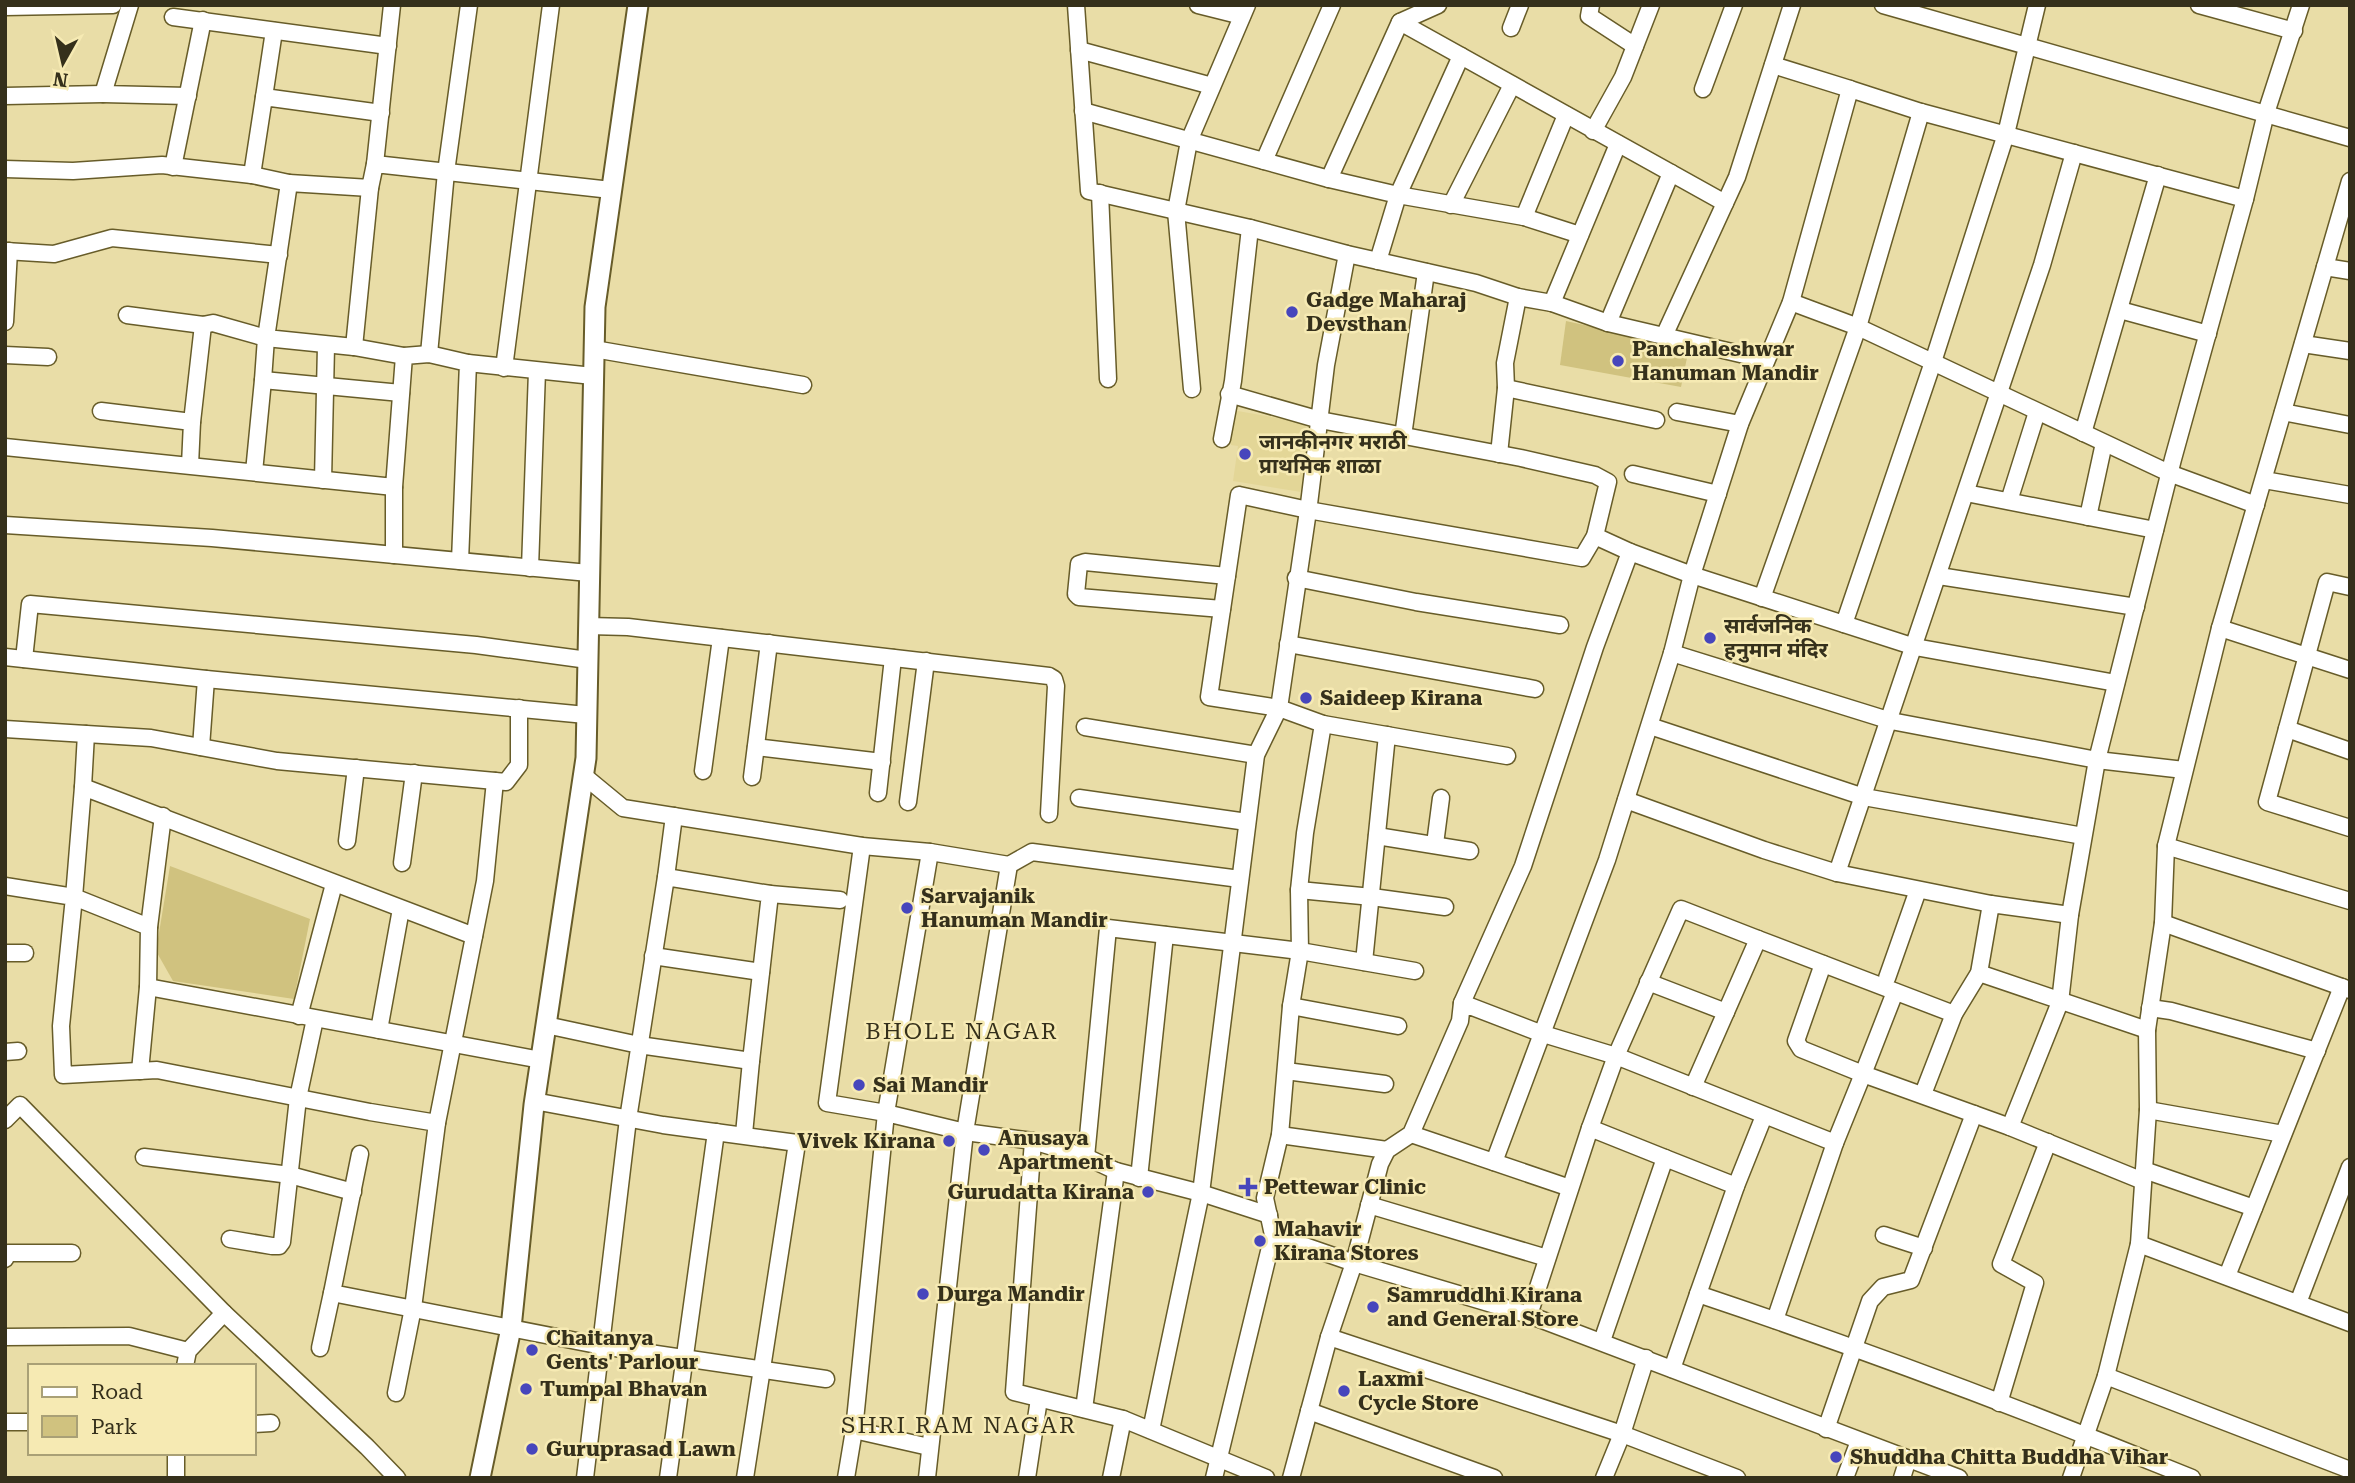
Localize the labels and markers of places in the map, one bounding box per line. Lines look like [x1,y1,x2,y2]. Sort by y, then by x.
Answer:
place label: Gadge Maharaj Devsthan [1306,288,1466,336]
marker: Gadge Maharaj Devsthan [1284,304,1300,320]
place label: Panchaleshwar Hanuman Mandir [1632,337,1819,385]
marker: Panchaleshwar Hanuman Mandir [1610,353,1626,369]
place label: जानकीनगर मराठी प्राथमिक शाळा [1259,430,1408,478]
marker: जानकीनगर मराठी प्राथमिक शाळा [1237,446,1253,462]
place label: सार्वजनिक हनुमान मंदिर [1724,614,1829,663]
marker: सार्वजनिक हनुमान मंदिर [1702,630,1718,646]
place label: Saideep Kirana [1320,686,1483,710]
marker: Saideep Kirana [1298,690,1314,706]
place label: Sarvajanik Hanuman Mandir [921,884,1108,932]
marker: Sarvajanik Hanuman Mandir [899,900,915,916]
place label: Sai Mandir [873,1073,989,1097]
marker: Sai Mandir [851,1077,867,1093]
place label: Anusaya Apartment [998,1126,1113,1174]
place label: Vivek Kirana [797,1129,936,1153]
marker: Vivek Kirana [941,1133,957,1149]
marker: Anusaya Apartment [976,1142,992,1158]
place label: Pettewar Clinic [1264,1175,1426,1199]
marker: Pettewar Clinic [1238,1177,1258,1197]
place label: Gurudatta Kirana [947,1180,1135,1204]
marker: Gurudatta Kirana [1140,1184,1156,1200]
place label: Mahavir Kirana Stores [1274,1217,1419,1265]
marker: Mahavir Kirana Stores [1252,1233,1268,1249]
place label: Durga Mandir [937,1282,1085,1306]
place label: Samruddhi Kirana and General Store [1387,1283,1583,1331]
marker: Durga Mandir [915,1286,931,1302]
marker: Samruddhi Kirana and General Store [1365,1299,1381,1315]
place label: Chaitanya Gents' Parlour [546,1326,699,1374]
marker: Chaitanya Gents' Parlour [524,1342,540,1358]
place label: Laxmi Cycle Store [1358,1367,1479,1415]
place label: Tumpal Bhavan [540,1377,707,1401]
marker: Tumpal Bhavan [518,1381,534,1397]
marker: Laxmi Cycle Store [1336,1383,1352,1399]
place label: Guruprasad Lawn [546,1437,736,1461]
marker: Guruprasad Lawn [524,1441,540,1457]
place label: Shuddha Chitta Buddha Vihar [1850,1445,2169,1469]
marker: Shuddha Chitta Buddha Vihar [1828,1449,1844,1465]

